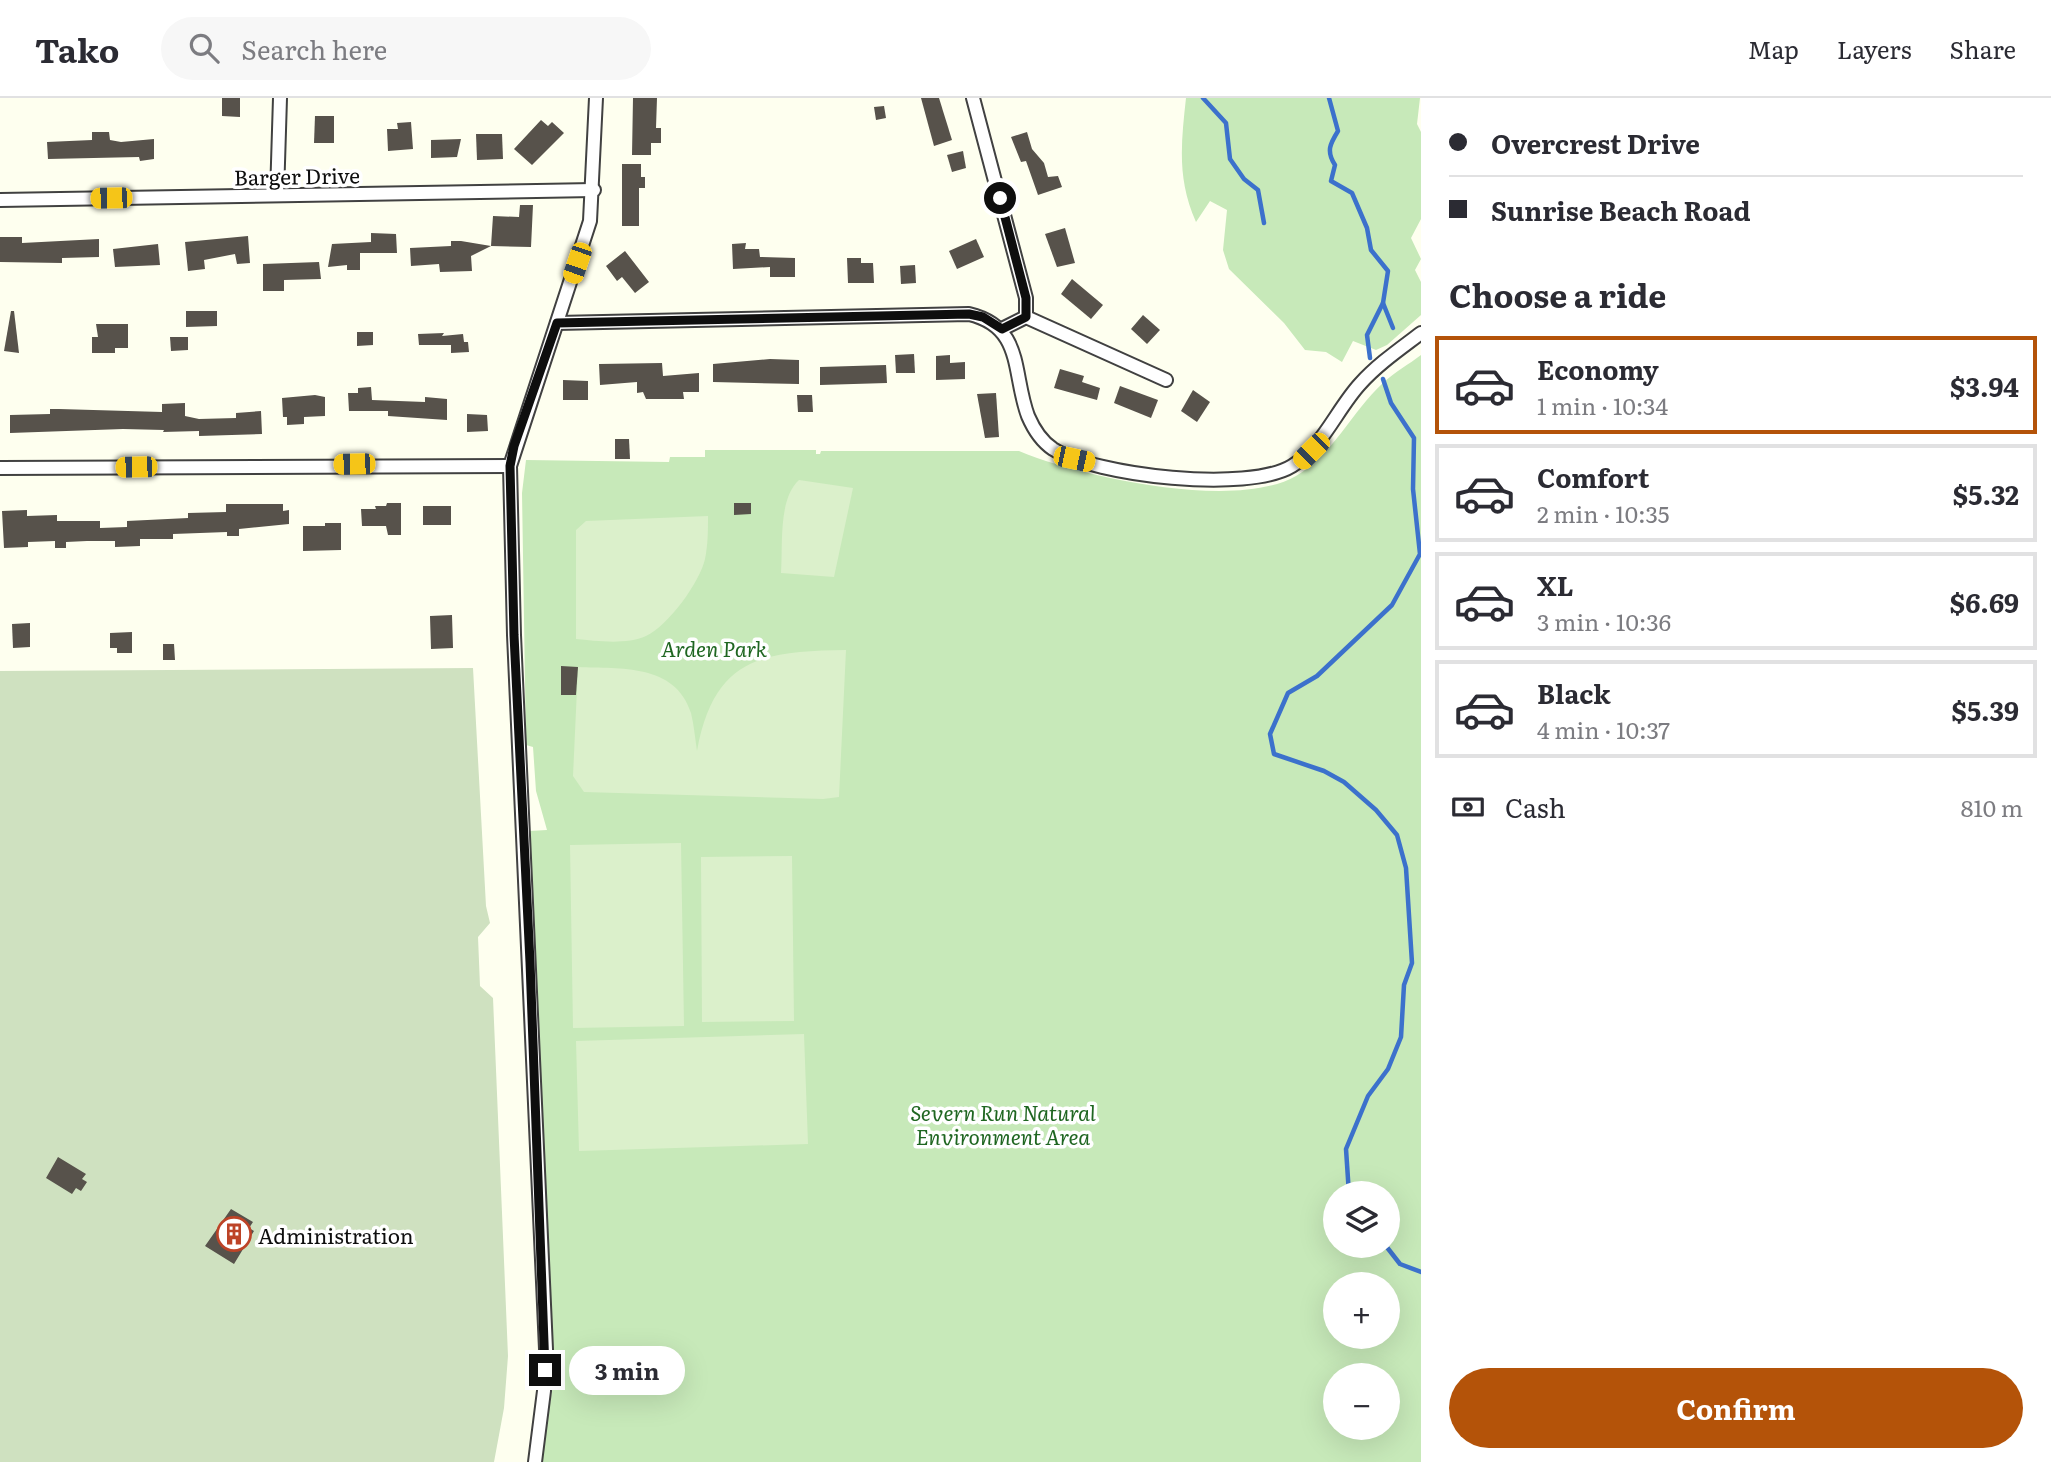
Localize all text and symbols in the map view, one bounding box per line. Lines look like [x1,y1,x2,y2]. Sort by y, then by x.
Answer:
search box [161,17,651,80]
text: Tako [35,24,119,73]
icon: search [185,29,223,67]
text: Search here [241,29,387,68]
text: Map [1748,31,1799,66]
text: Layers [1837,31,1911,66]
text: Share [1949,31,2016,66]
text: Overcrest Drive [1491,123,1700,162]
street label: Barger Drive [234,158,360,192]
route start [984,182,1016,214]
car [90,187,133,209]
text: Sunrise Beach Road [1491,190,1751,229]
car [561,240,594,286]
text: Choose a ride [1449,270,1666,318]
text: Economy [1537,349,1659,388]
icon: car [1453,354,1516,417]
text: $3.94 [1950,366,2019,405]
text: 1 min · 10:34 [1537,388,1668,422]
car [1289,429,1334,473]
car [1052,444,1097,474]
car [333,453,376,475]
car [115,456,158,478]
text: Comfort [1537,457,1649,496]
icon: car [1453,462,1516,525]
text: $5.32 [1953,474,2019,513]
text: 2 min · 10:35 [1537,496,1669,530]
text: XL [1537,565,1574,604]
icon: car [1453,570,1516,633]
text: $6.69 [1950,582,2019,621]
text: 3 min · 10:36 [1537,604,1671,638]
park label: Arden Park [661,632,768,663]
text: Black [1537,673,1611,712]
icon: car [1453,678,1516,741]
text: $5.39 [1951,690,2019,729]
text: 4 min · 10:37 [1537,712,1670,746]
text: Cash [1505,787,1566,826]
icon: cash [1449,788,1487,826]
text: 810 m [1961,790,2023,824]
park label: Severn Run Natural Environment Area [910,1096,1096,1151]
map controls [1323,1181,1400,1440]
button: layers [1323,1181,1400,1258]
building icon: Administration [215,1215,253,1253]
place label: Administration [258,1219,414,1250]
button: + [1323,1272,1400,1349]
callout: 3 min [570,1346,685,1394]
text: 3 min [595,1353,659,1387]
route end [529,1354,561,1386]
button: − [1323,1363,1400,1440]
button: Confirm [1449,1368,2023,1448]

